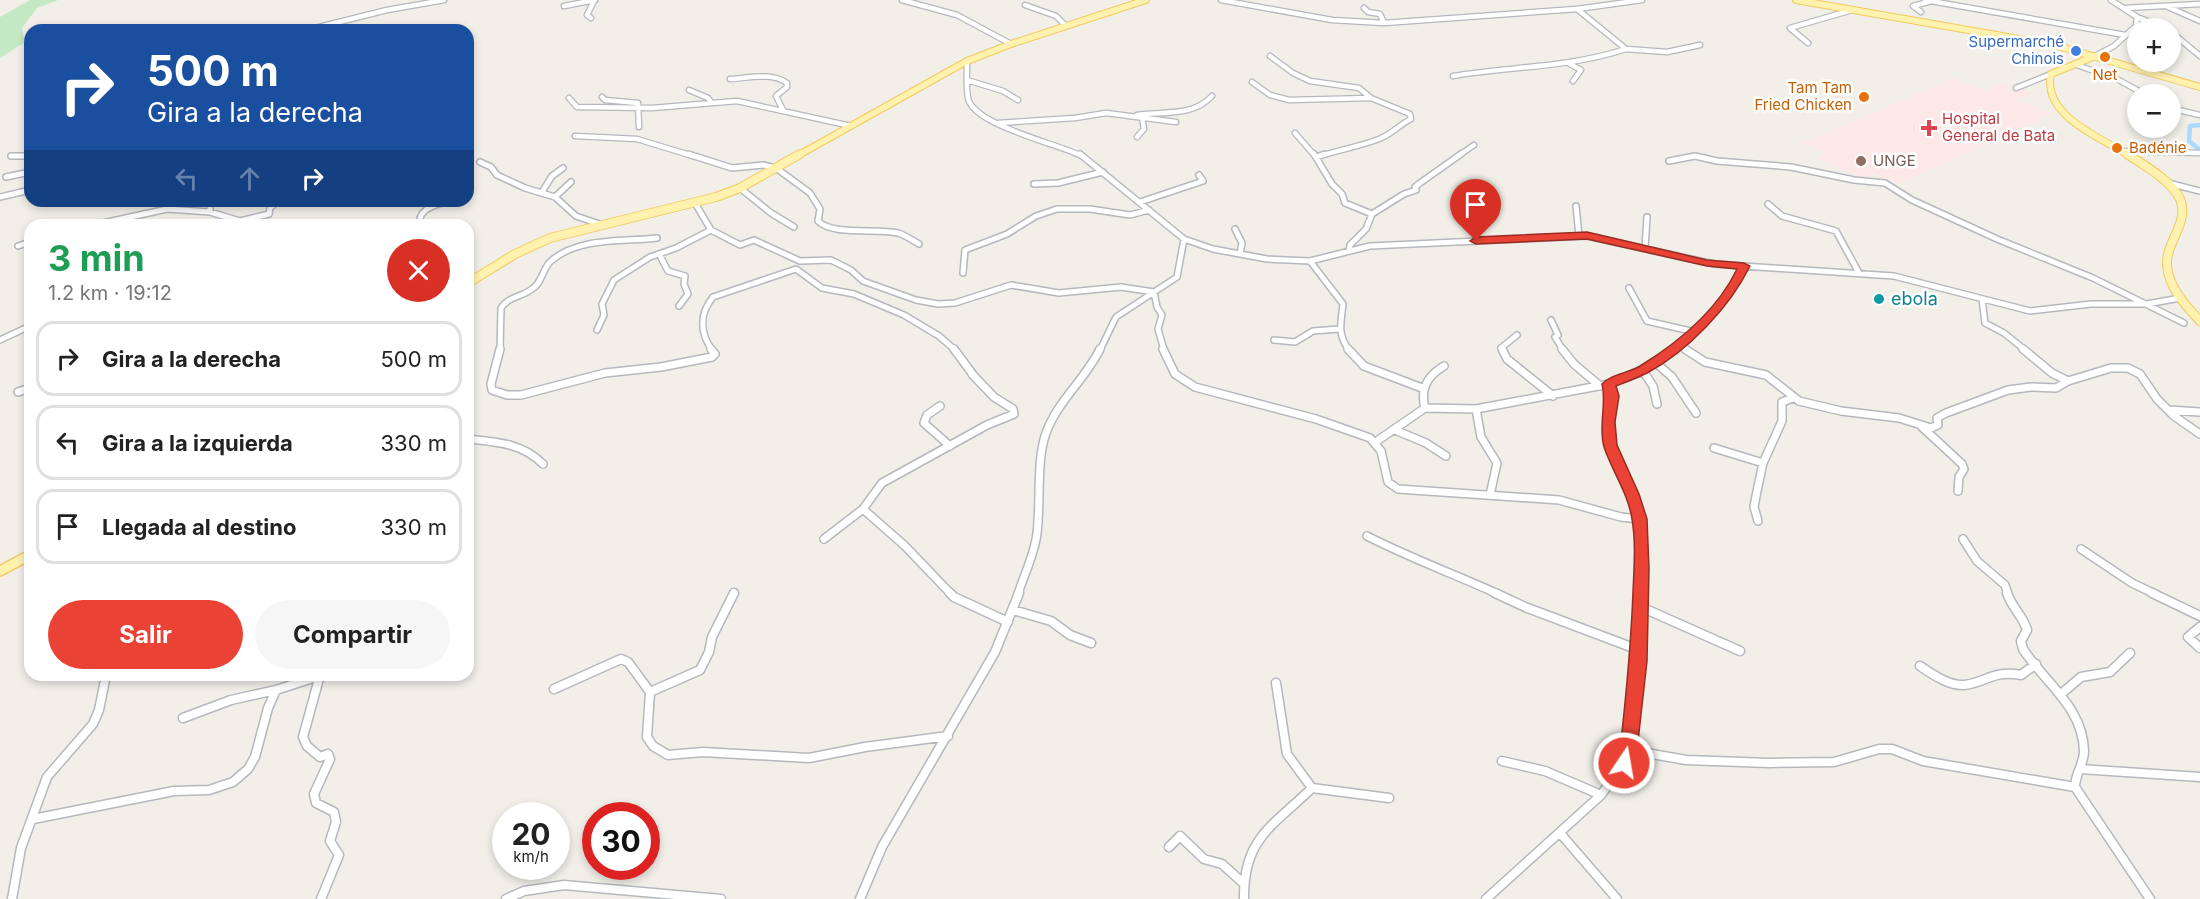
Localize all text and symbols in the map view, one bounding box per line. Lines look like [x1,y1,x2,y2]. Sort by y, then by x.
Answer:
map controls [2127,18,2181,138]
button: + [2127,18,2181,72]
place label: Supermarché Chinois [1969,32,2064,68]
marker: Supermarché Chinois [2069,44,2083,58]
text: 500 m [147,45,279,96]
icon: right [48,48,126,126]
marker: Net [2098,50,2112,64]
place label: Net [2093,65,2118,84]
place label: Tam Tam Fried Chicken [1754,78,1852,114]
button: − [2127,84,2181,138]
marker: Tam Tam Fried Chicken [1857,90,1871,104]
text: Gira a la derecha [147,96,363,129]
place label: Hospital General de Bata [1942,109,2055,145]
marker: Hospital General de Bata [1920,119,1938,137]
place label: Badénie [2129,138,2186,157]
marker: Badénie [2110,141,2124,155]
place label: UNGE [1873,151,1916,170]
marker: UNGE [1854,154,1868,168]
icon: left [170,162,203,195]
icon: ahead [233,162,266,195]
icon: right [296,162,329,195]
pin [1450,179,1501,241]
icon: arrive [1459,188,1492,221]
text: 3 min [48,236,145,280]
button: close [387,239,450,302]
text: 1.2 km · 19:12 [48,281,172,305]
place label: ebola [1891,288,1938,309]
marker: ebola [1872,292,1886,306]
icon: right [51,342,84,375]
text: Gira a la derecha [102,346,281,372]
text: 500 m [380,346,447,372]
icon: left [51,426,84,459]
text: Gira a la izquierda [102,430,293,456]
text: 330 m [380,430,447,456]
icon: arrive [51,510,84,543]
text: Llegada al destino [102,514,296,540]
text: 330 m [380,514,447,540]
button: Salir [48,600,243,669]
button: Compartir [255,600,450,669]
position arrow [1592,731,1656,795]
speed limit sign: 30 [582,802,660,880]
text: 20 [511,816,551,852]
text: km/h [513,847,549,866]

